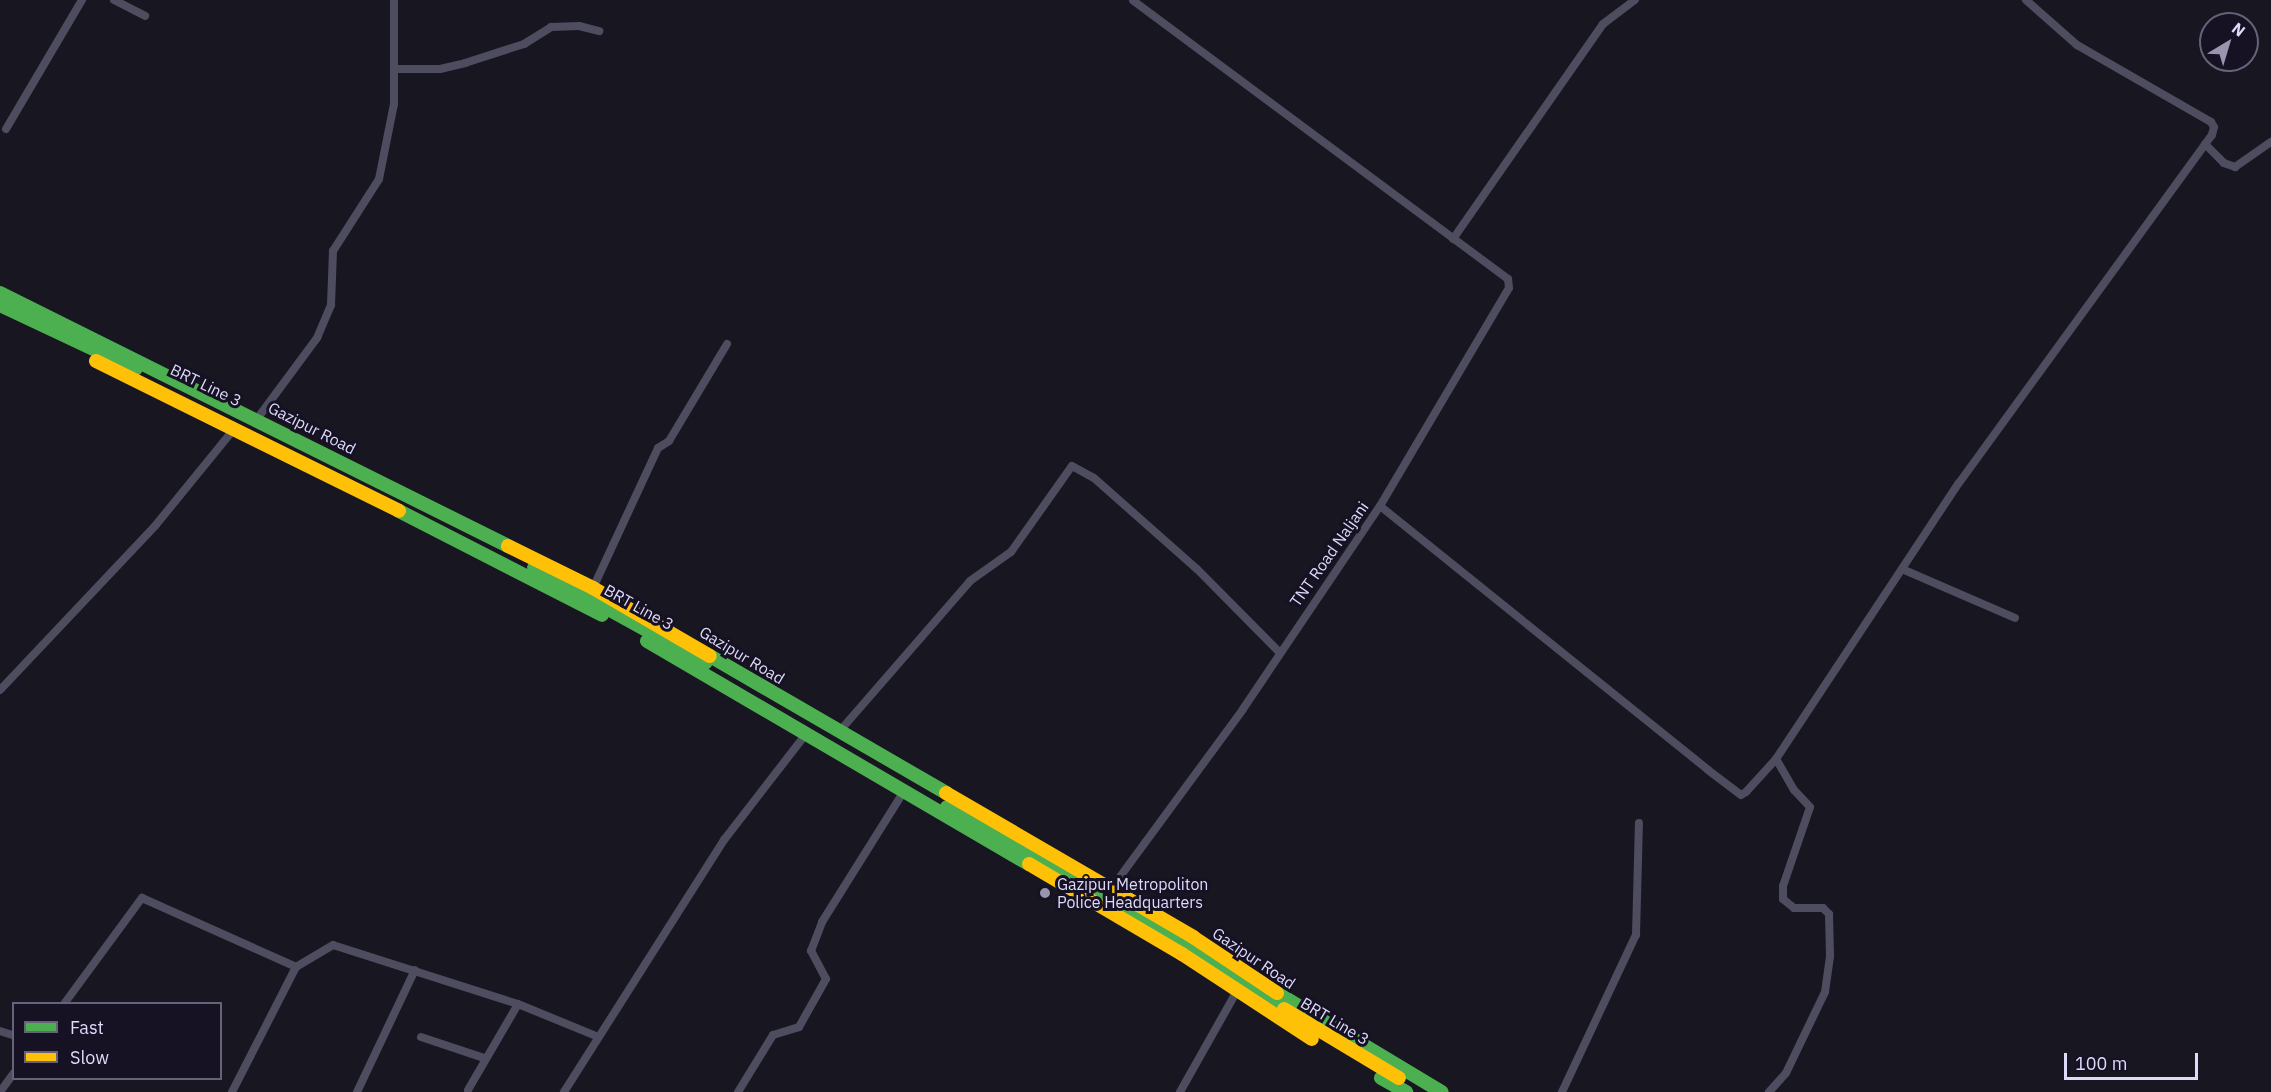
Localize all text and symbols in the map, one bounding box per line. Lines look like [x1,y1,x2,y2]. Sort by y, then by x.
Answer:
north arrow [2199,12,2259,72]
text: N [2228,18,2250,41]
street label: BRT Line 3 [167,360,245,410]
street label: Gazipur Road [265,398,359,458]
street label: TNT Road Naljani [1286,498,1372,610]
street label: BRT Line 3 [601,580,677,634]
street label: Gazipur Road [696,622,788,688]
place label: Gazipur Metropoliton Police Headquarters [1057,874,1208,912]
marker: Gazipur Metropoliton Police Headquarters [1038,886,1052,900]
street label: Gazipur Road [1209,923,1299,993]
street label: BRT Line 3 [1297,993,1373,1049]
legend [12,1002,222,1080]
text: Fast [70,1016,104,1039]
scale bar [2067,1041,2200,1079]
text: Slow [70,1046,109,1069]
text: 100 m [2075,1052,2127,1075]

